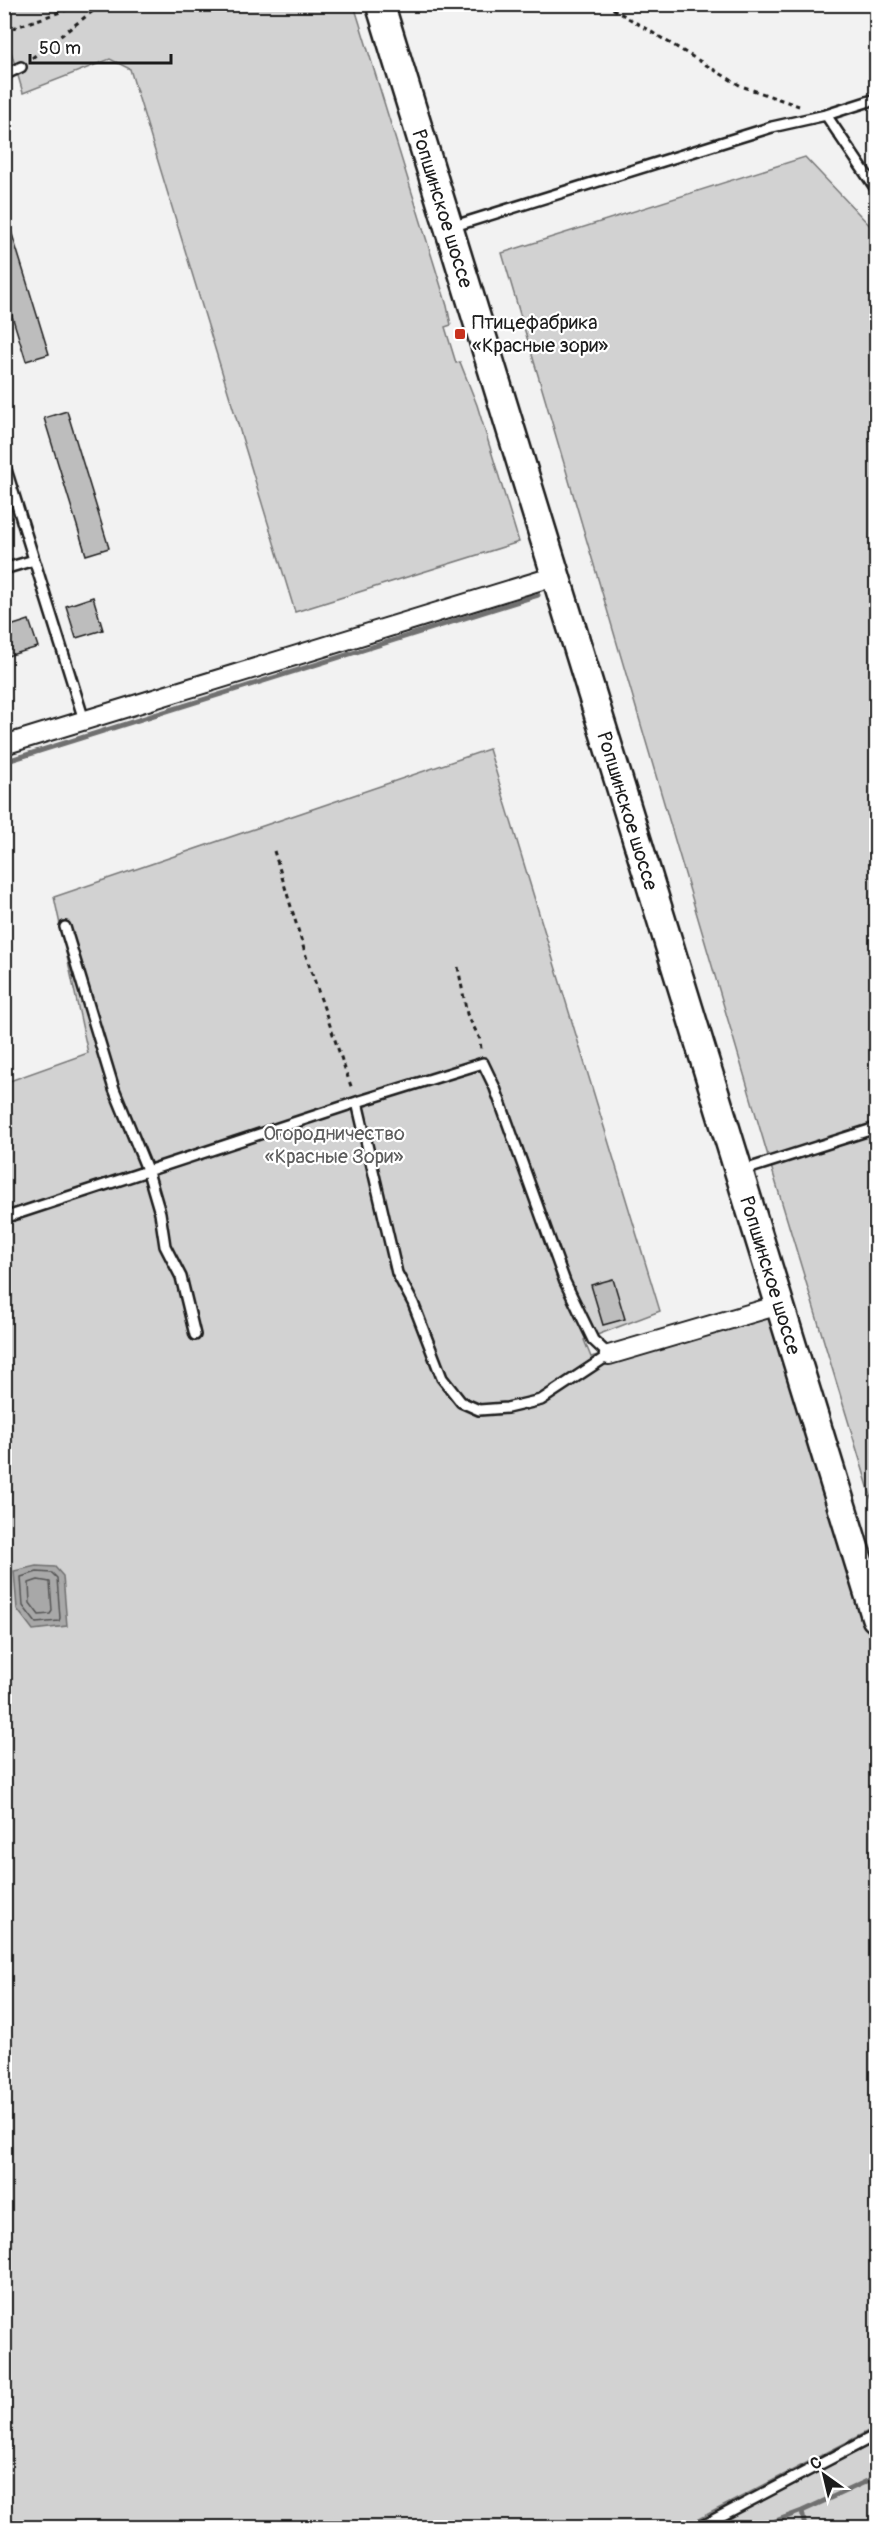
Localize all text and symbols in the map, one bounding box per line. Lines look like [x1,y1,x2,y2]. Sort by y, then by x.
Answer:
scale bar [30,27,171,65]
text: 50 m [39,37,81,60]
street label: Ропшинское шоссе [406,126,479,291]
place label: Птицефабрика «Красные зори» [472,310,608,358]
marker: Птицефабрика «Красные зори» [453,327,467,341]
street label: Ропшинское шоссе [591,729,664,893]
park label: Огородничество «Красные Зори» [263,1121,405,1169]
street label: Ропшинское шоссе [734,1193,806,1358]
north arrow [794,2445,854,2505]
text: С [806,2452,826,2474]

